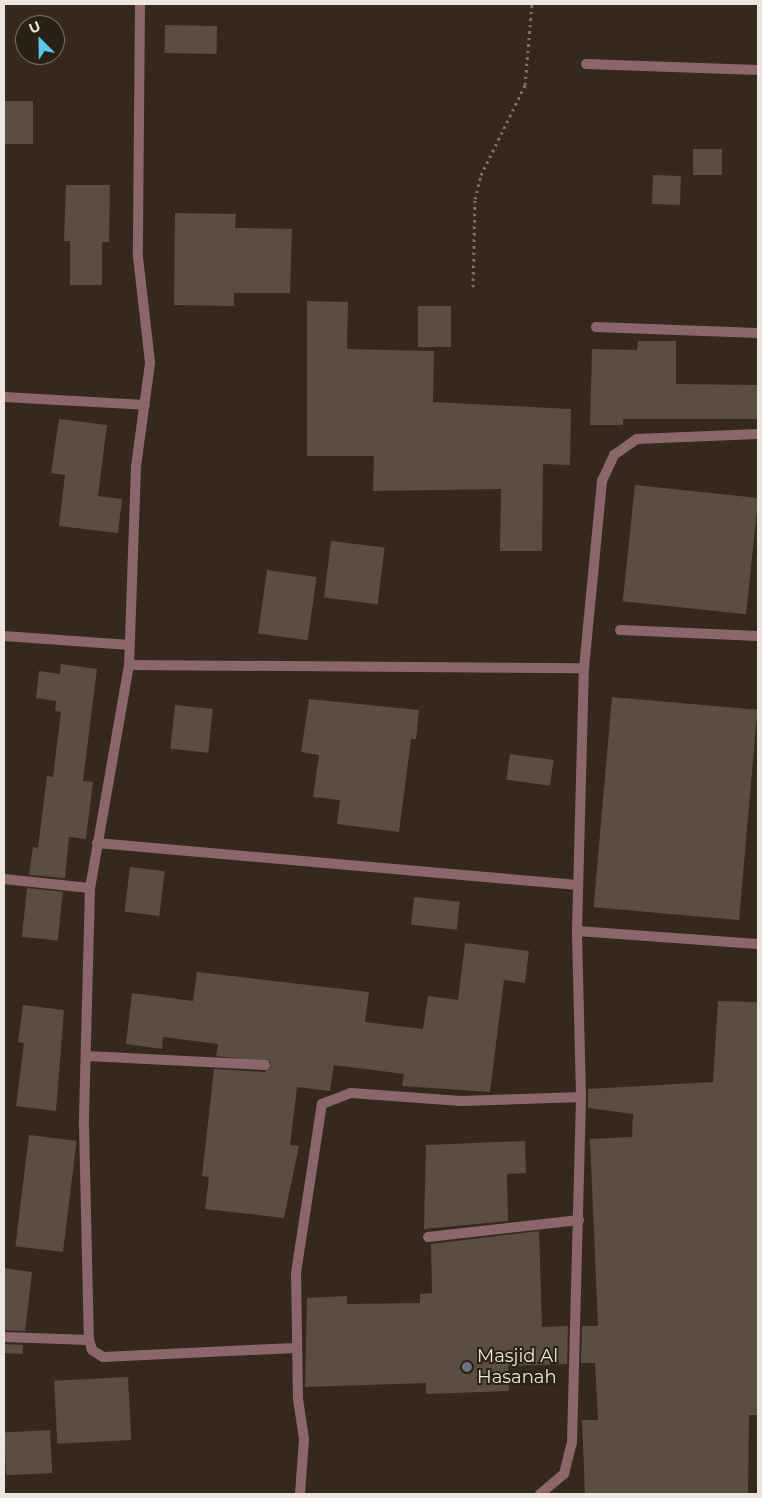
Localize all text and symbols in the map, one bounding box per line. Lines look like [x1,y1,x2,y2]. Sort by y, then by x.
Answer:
north arrow [15,15,65,65]
text: U [26,17,43,38]
place label: Masjid Al Hasanah [477,1346,558,1388]
marker: Masjid Al Hasanah [461,1361,473,1373]

